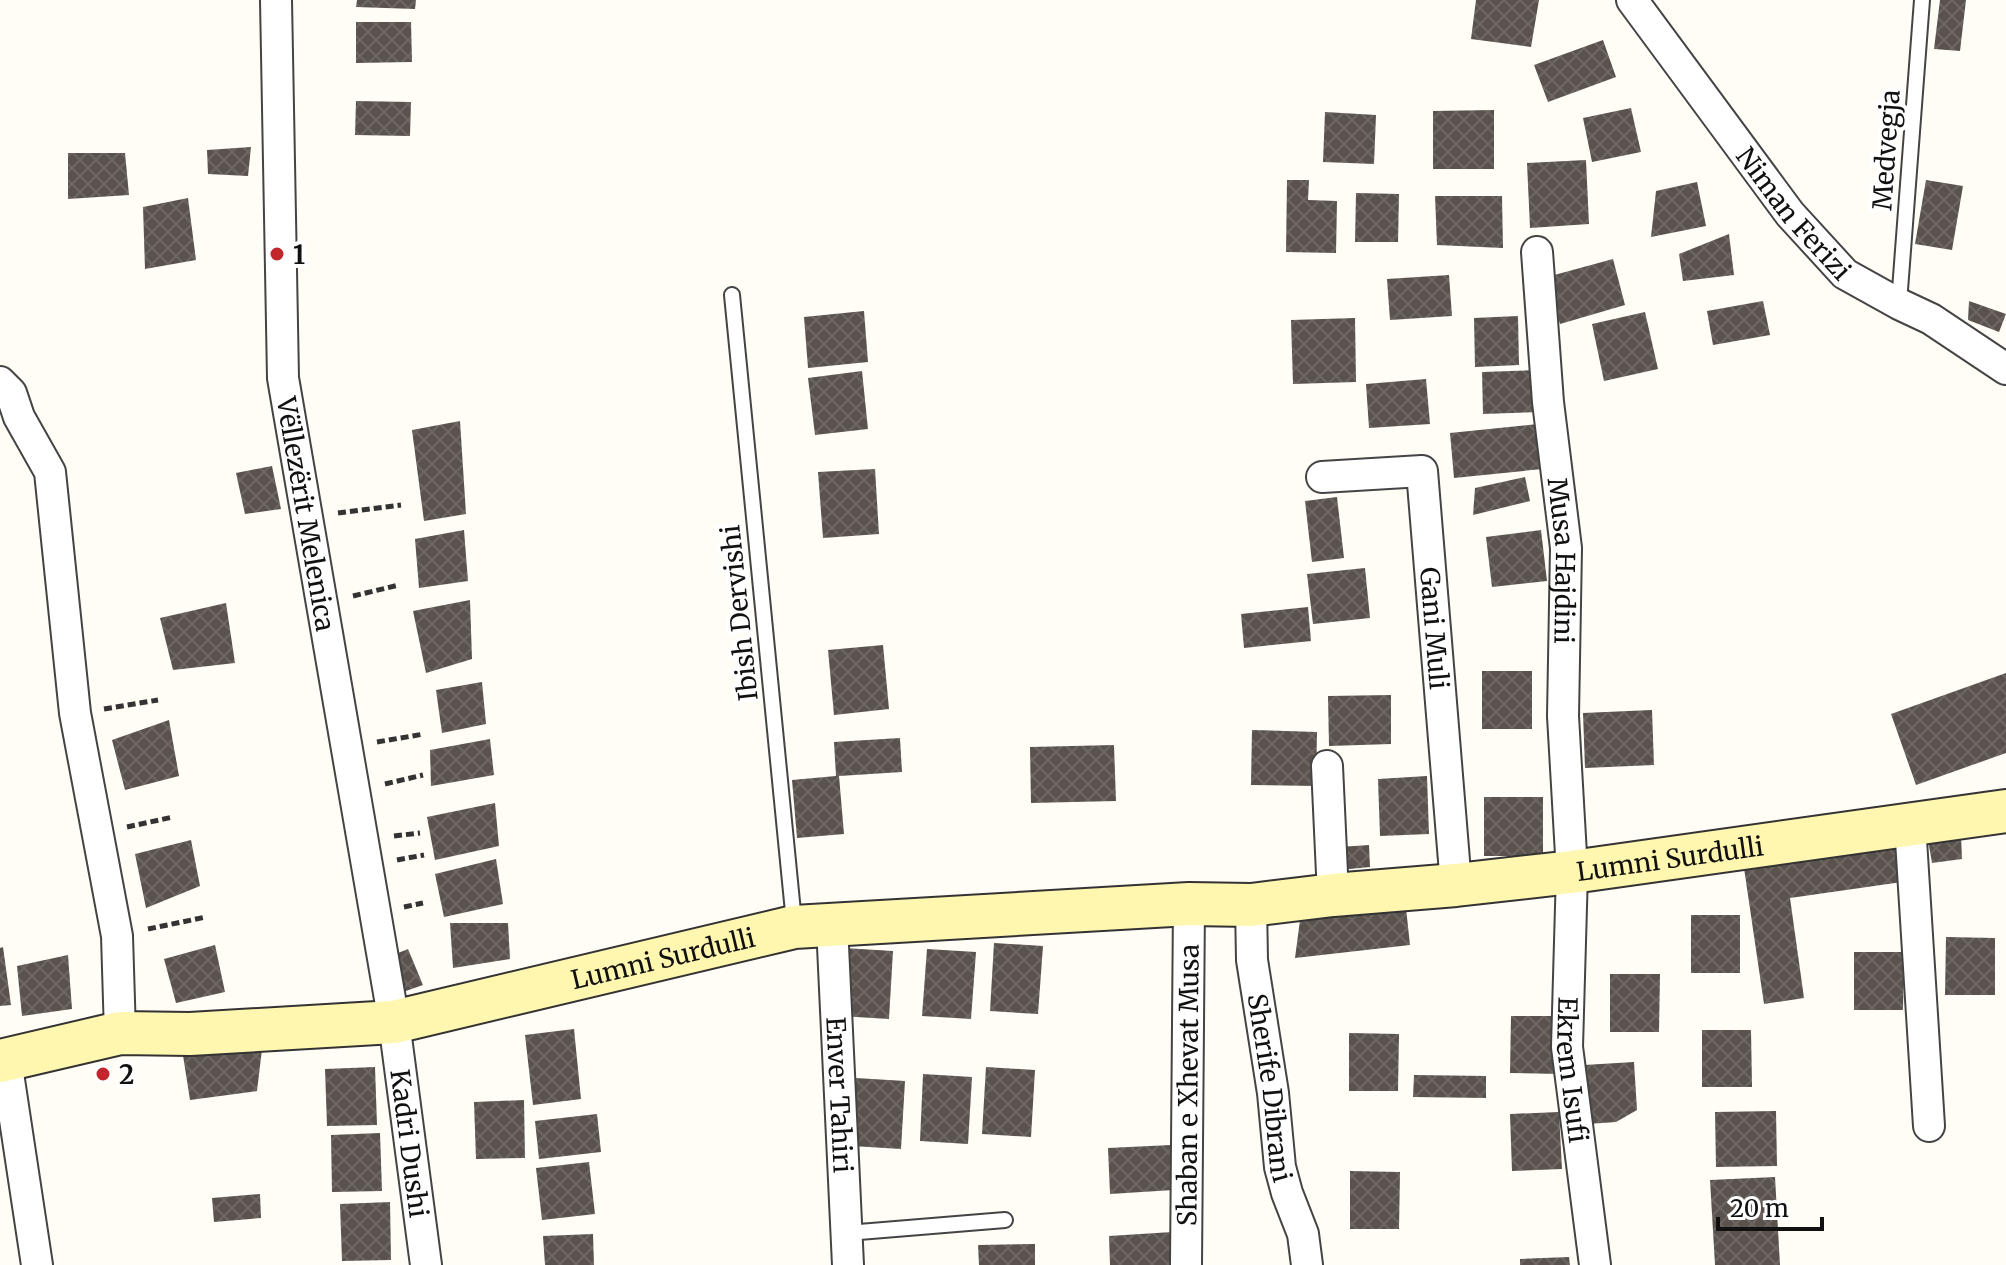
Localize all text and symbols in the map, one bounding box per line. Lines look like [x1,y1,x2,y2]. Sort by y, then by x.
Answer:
street label: Medvegja [1865,88,1907,212]
street label: Niman Ferizi [1730,140,1858,287]
place label: 1 [293,238,305,271]
marker: 1 [268,245,286,263]
street label: Vëllezërit Melenica [270,393,343,634]
street label: Musa Hajdini [1541,476,1583,644]
street label: Ibish Dervishi [713,524,765,702]
street label: Gani Muli [1413,566,1456,691]
street label: Lumni Surdulli [1574,829,1765,888]
street label: Lumni Surdulli [568,920,758,996]
street label: Shaban e Xhevat Musa [1170,944,1205,1226]
street label: Sherife Dibrani [1241,991,1300,1186]
street label: Ekrem Isufi [1550,996,1596,1145]
street label: Enver Tahiri [820,1016,860,1174]
place label: 2 [119,1058,134,1091]
marker: 2 [94,1065,112,1083]
street label: Kadri Dushi [384,1067,436,1219]
scale bar [1718,1181,1822,1231]
text: 20 m [1730,1193,1789,1224]

